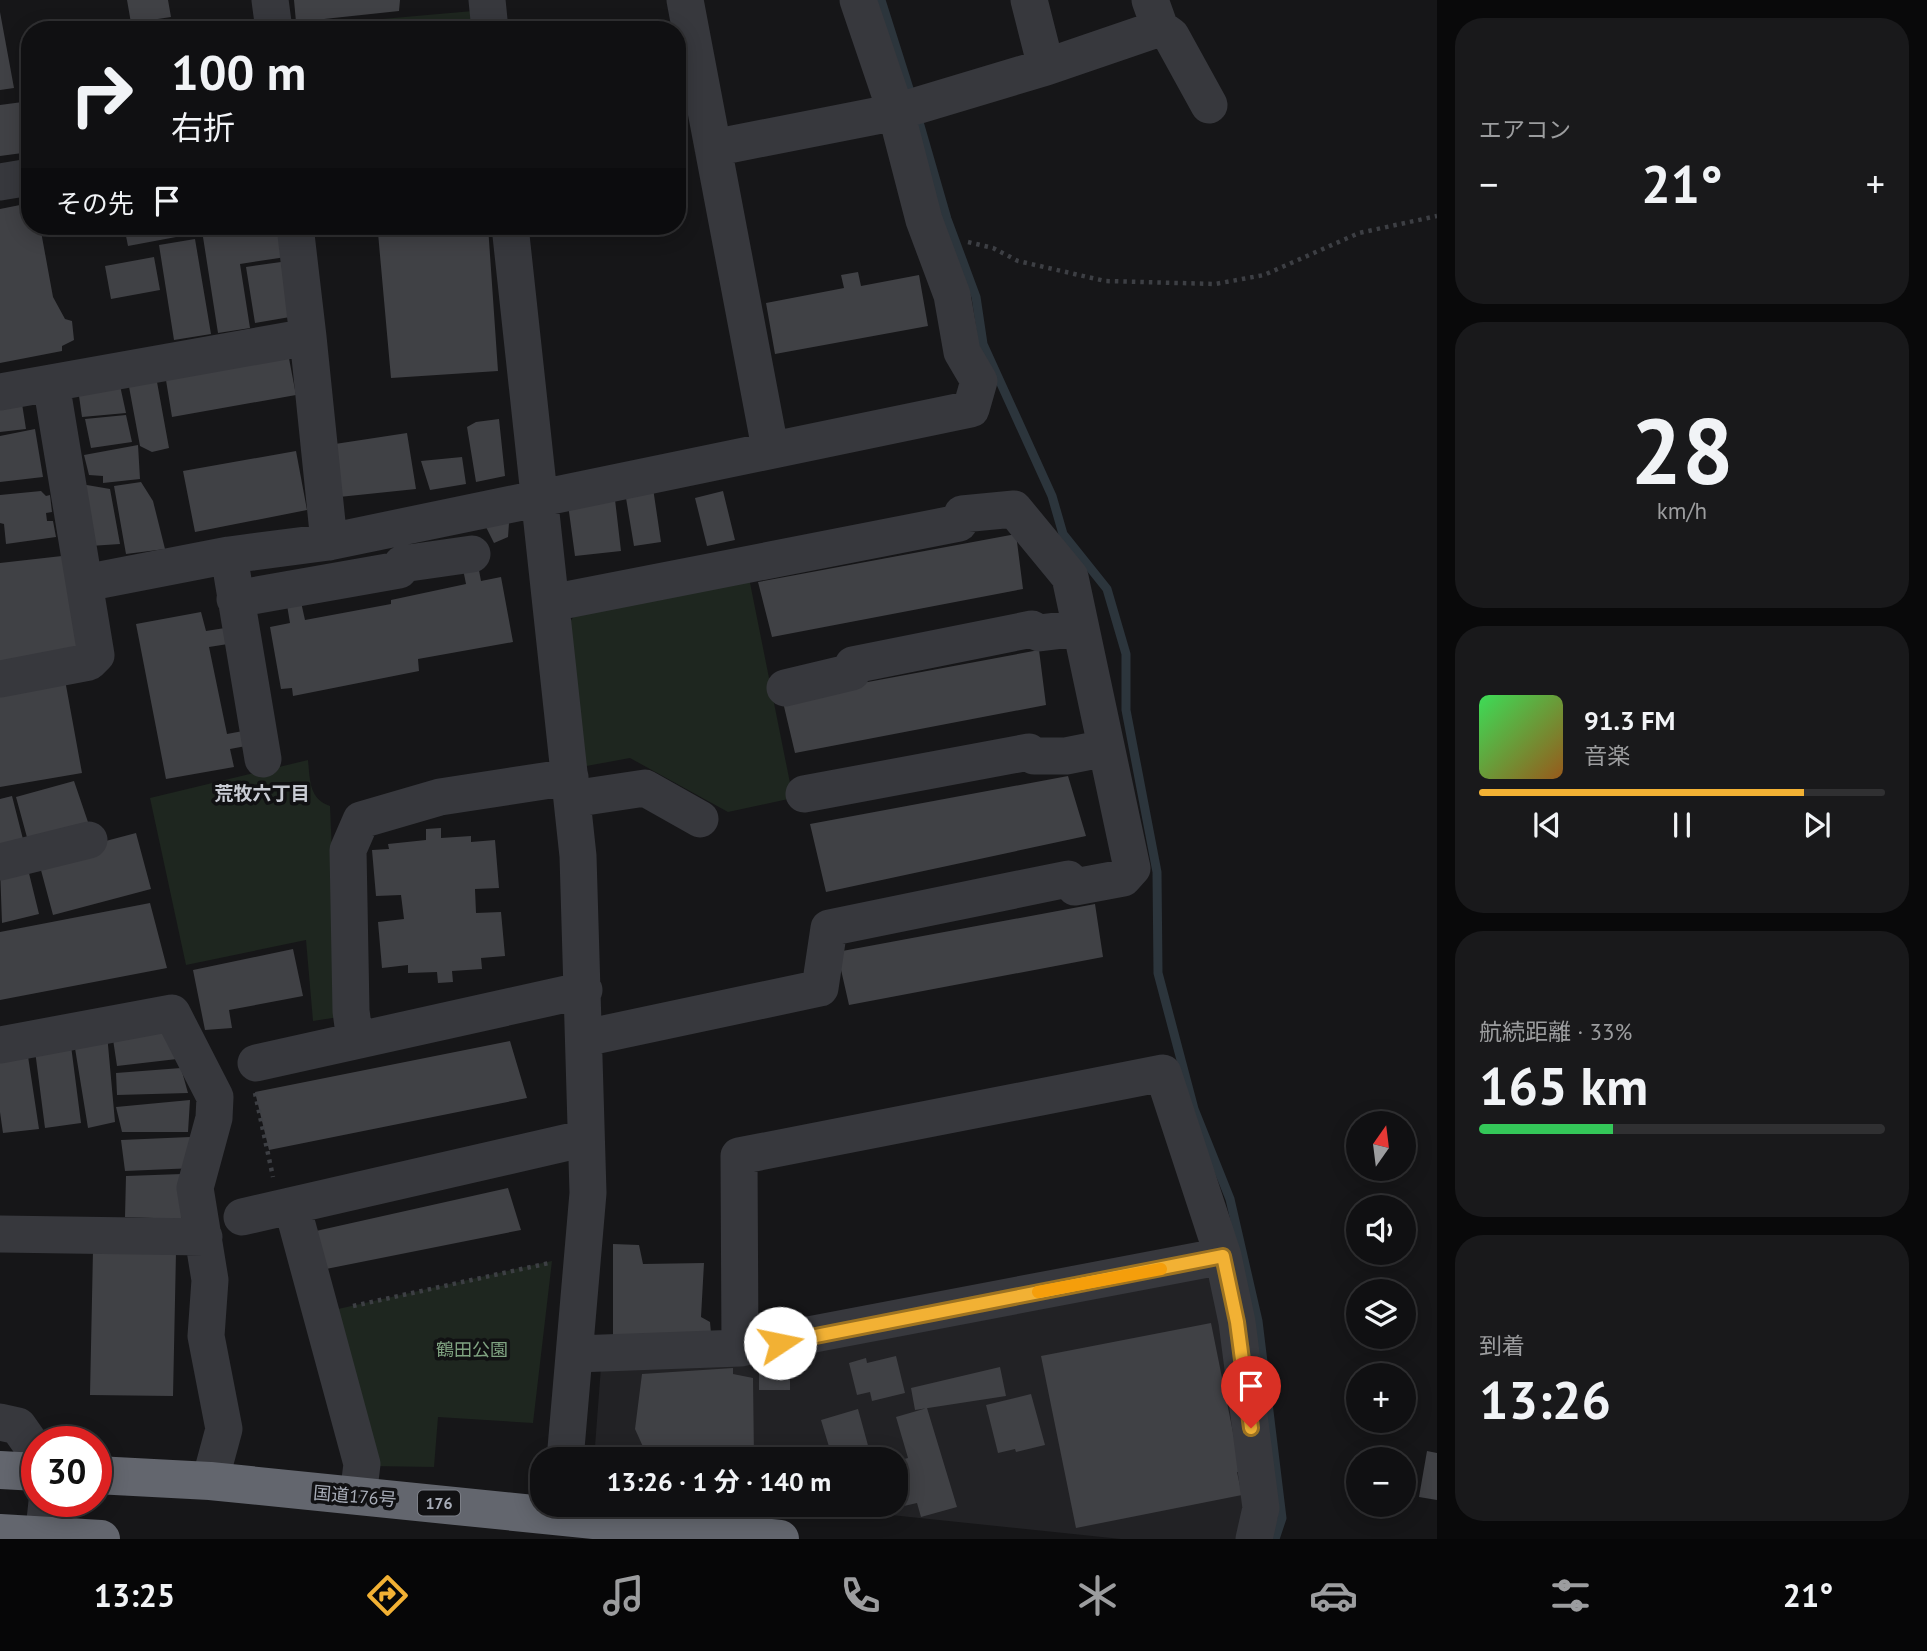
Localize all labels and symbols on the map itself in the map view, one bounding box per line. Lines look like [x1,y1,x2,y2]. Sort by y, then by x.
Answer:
district label: 荒牧六丁目 [214,781,310,805]
north arrow [1346,1111,1416,1181]
position arrow [743,1306,817,1380]
park label: 鶴田公園 [436,1338,508,1361]
pin [1221,1356,1281,1428]
speed limit sign: 30 [21,1426,112,1517]
street label: 国道176号 [312,1481,398,1511]
road number: 176 [418,1490,460,1516]

